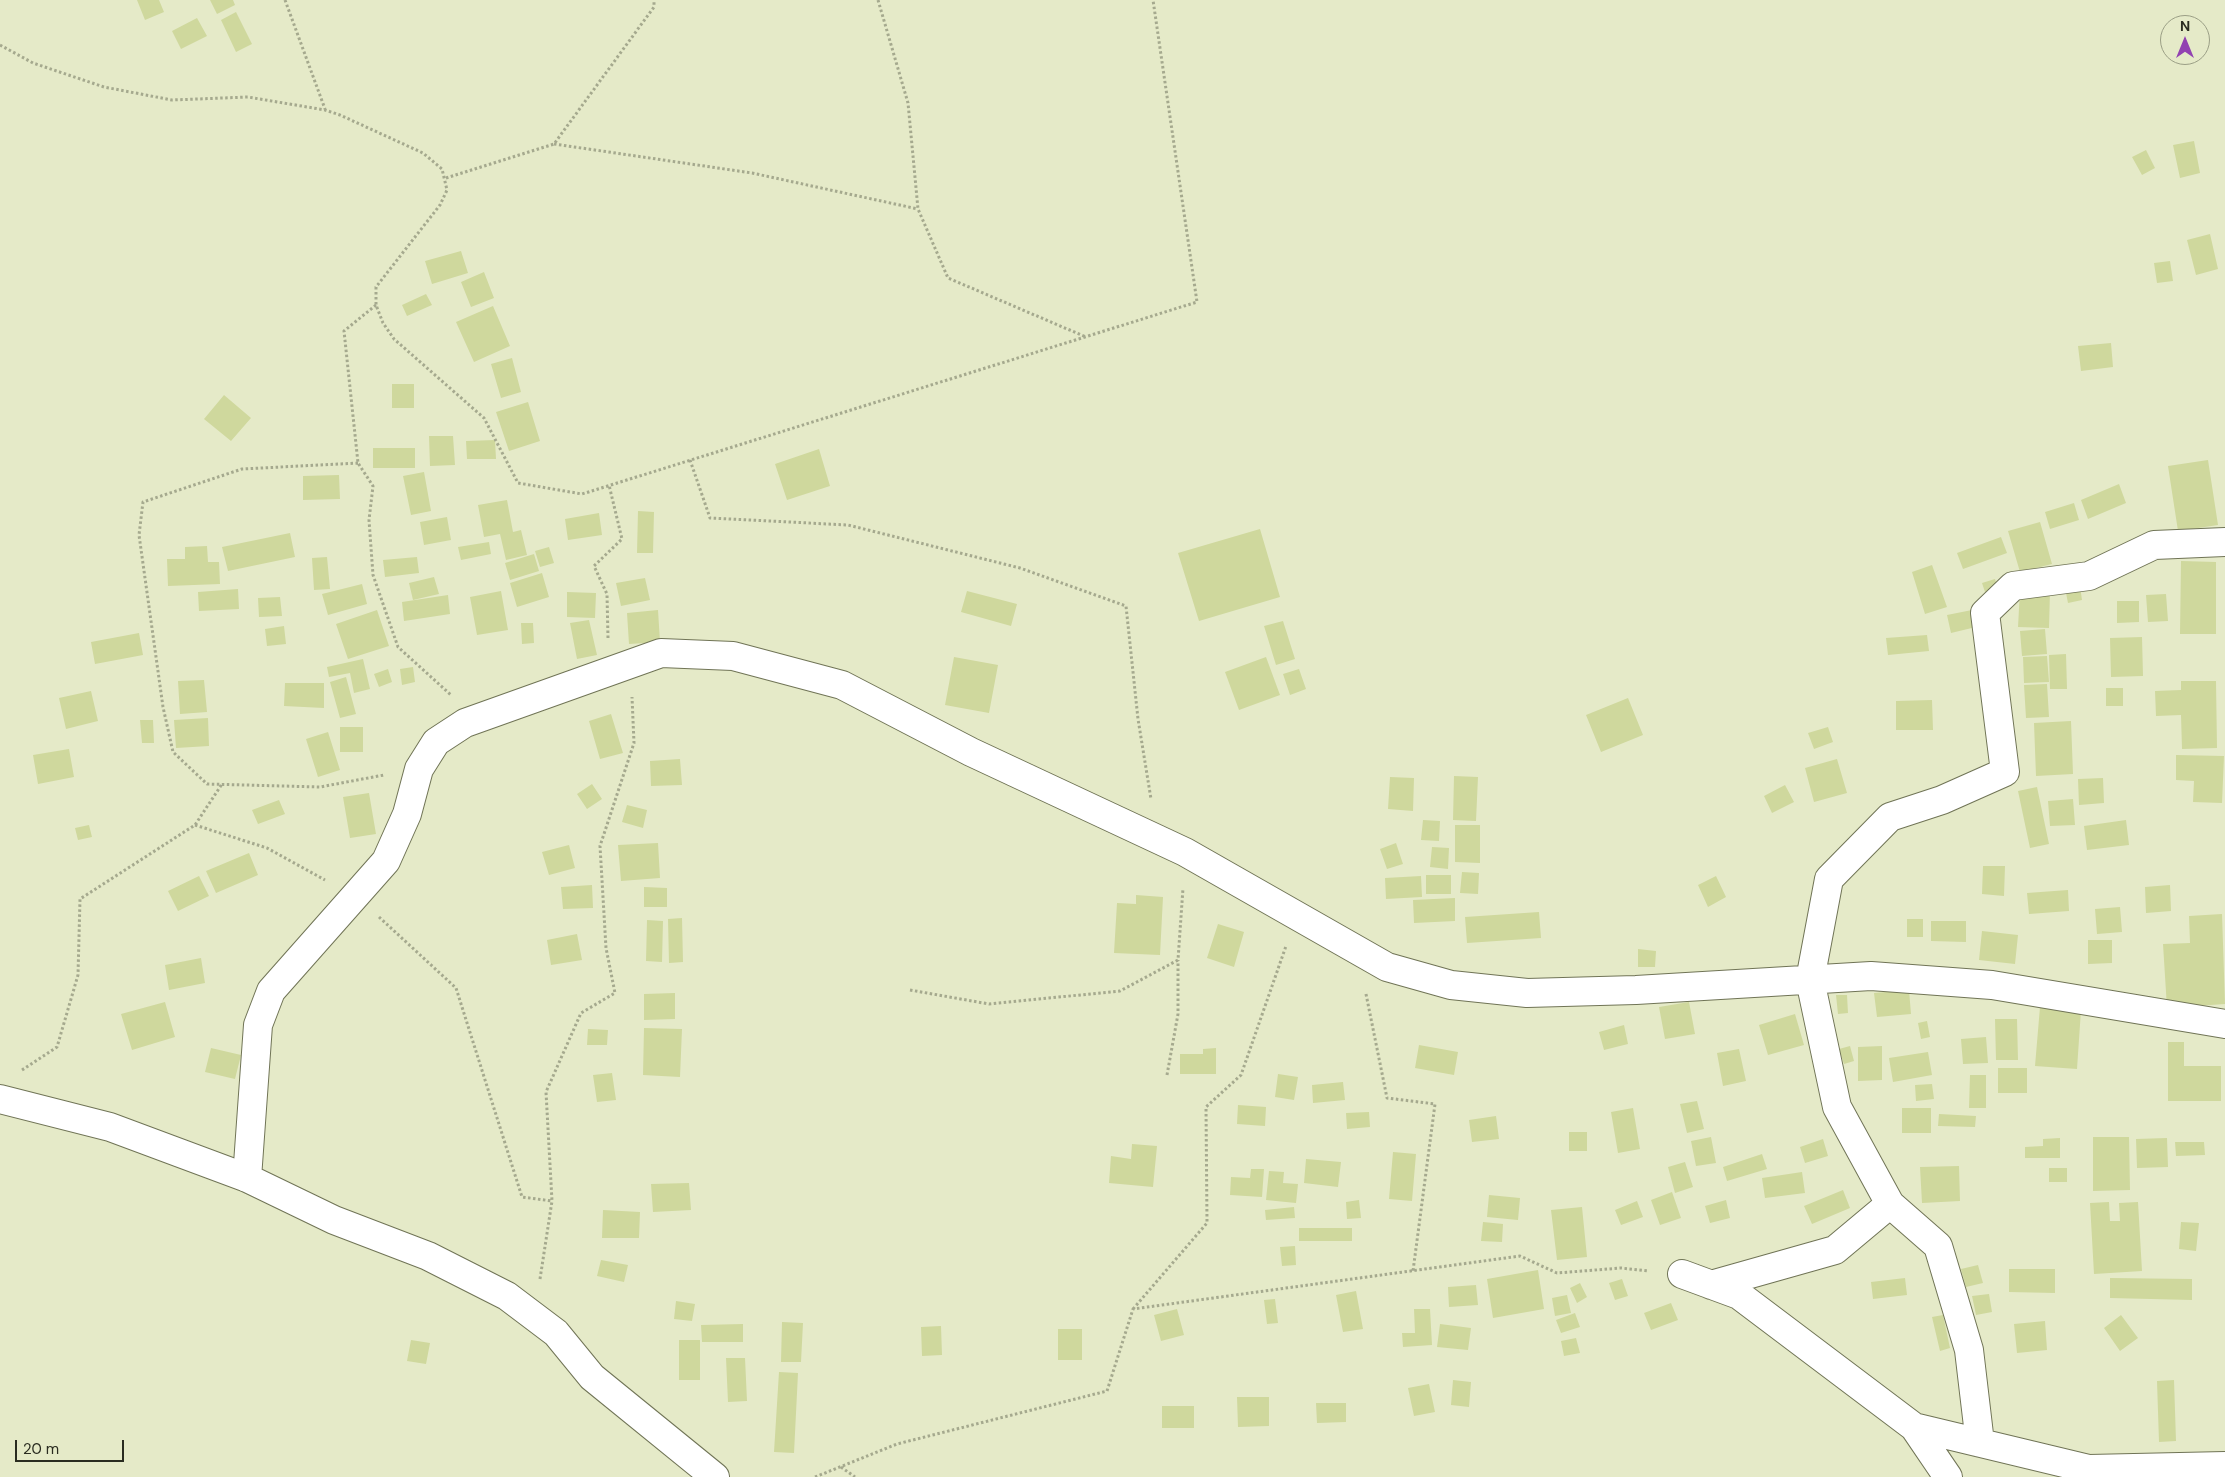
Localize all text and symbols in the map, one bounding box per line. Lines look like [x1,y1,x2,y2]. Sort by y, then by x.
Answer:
north arrow [2160,15,2210,65]
text: N [2180,17,2190,35]
scale bar [18,1430,126,1462]
text: 20 m [23,1439,59,1459]

